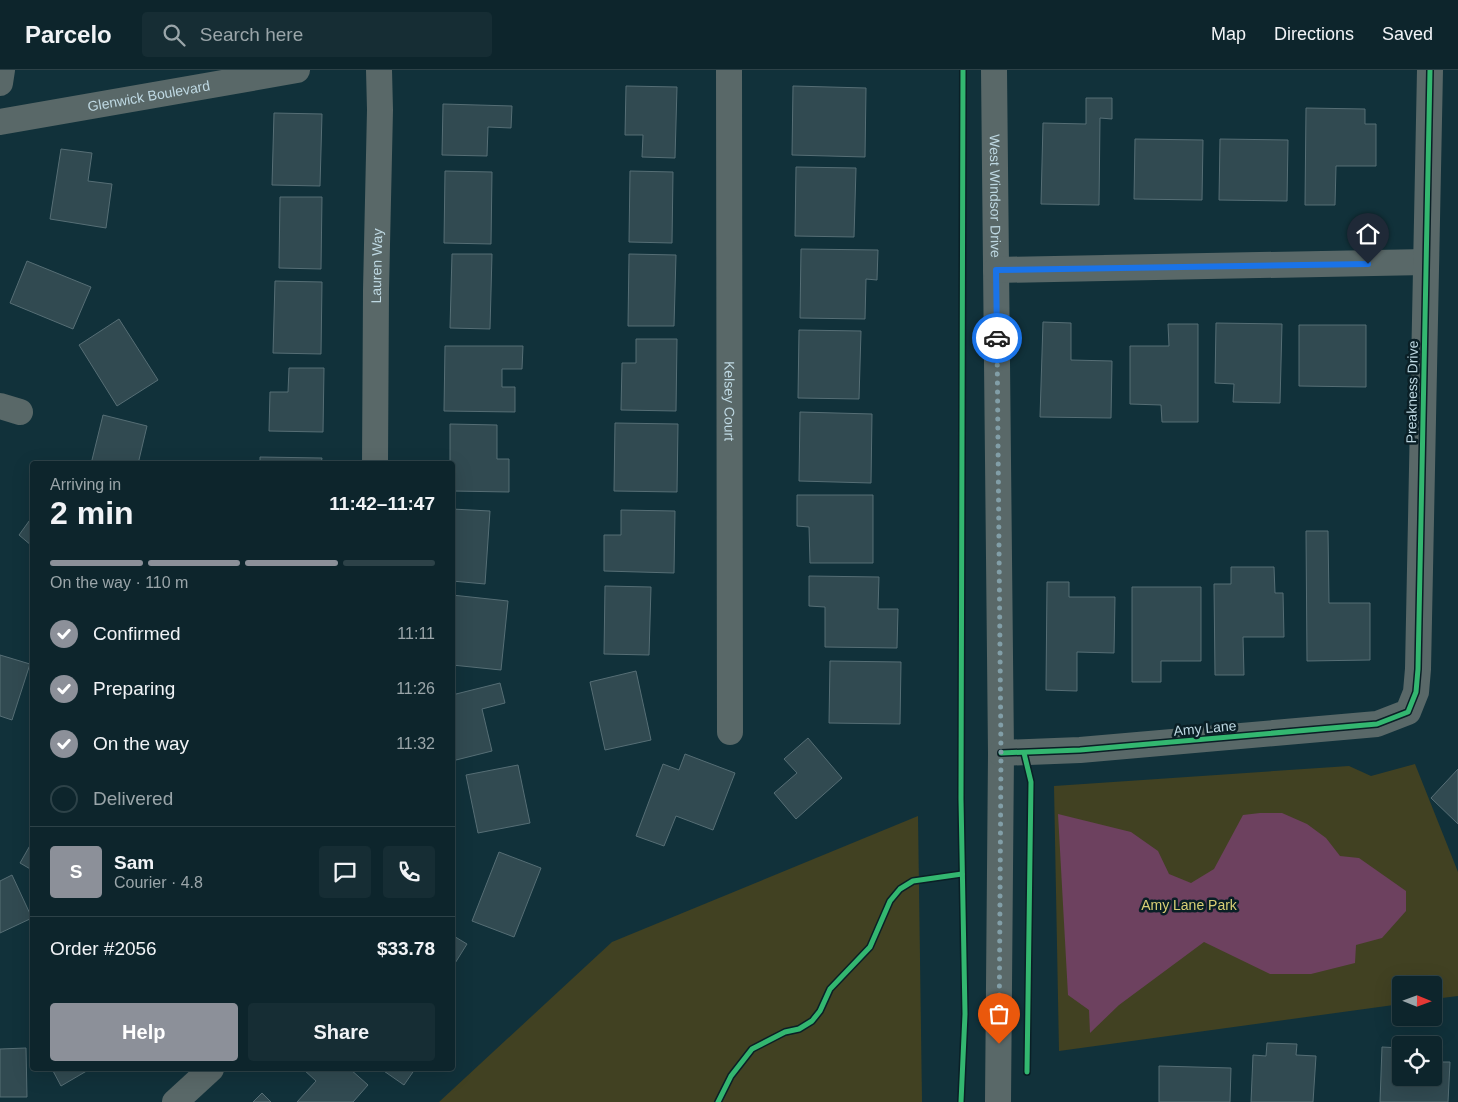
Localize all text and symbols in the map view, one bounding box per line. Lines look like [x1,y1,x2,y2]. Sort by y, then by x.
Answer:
search box [142,12,492,57]
text: Parcelo [25,21,112,48]
icon: search [160,21,188,49]
text: Search here [200,24,303,45]
text: Map [1211,24,1246,44]
text: Directions [1274,24,1354,44]
text: Saved [1382,24,1433,44]
street label: Glenwick Boulevard [86,77,211,115]
street label: West Windsor Drive [987,134,1004,258]
pin [1347,213,1389,264]
icon: home [1354,220,1382,248]
street label: Lauren Way [368,228,385,304]
courier [972,313,1022,363]
icon: car [983,324,1011,352]
street label: Preakness Drive [1403,340,1421,443]
street label: Kelsey Court [721,361,738,441]
text: Arriving in [50,476,121,493]
text: 11:42–11:47 [329,493,435,514]
text: 2 min [50,495,134,531]
text: On the way · 110 m [50,574,188,591]
icon: check [50,620,78,648]
text: Confirmed [93,623,181,644]
text: 11:11 [397,625,435,642]
icon: check [50,675,78,703]
text: Preparing [93,678,175,699]
text: 11:26 [396,680,435,697]
street label: Amy Lane [1173,717,1237,739]
icon: check [50,730,78,758]
text: On the way [93,733,189,754]
text: 11:32 [396,735,435,752]
text: Delivered [93,788,173,809]
button: chat [319,846,371,898]
button: phone [383,846,435,898]
text: Sam [114,852,154,873]
text: S [70,861,82,882]
text: Courier · 4.8 [114,874,203,891]
park label: Amy Lane Park [1141,897,1238,913]
text: Order #2056 [50,938,157,959]
text: $33.78 [377,938,435,959]
north arrow [1392,976,1442,1026]
map controls [1392,976,1442,1086]
pin [978,993,1020,1044]
icon: bag [985,1000,1013,1028]
button: Help [50,1003,238,1061]
button: Share [248,1003,435,1061]
button: locate [1392,1036,1442,1086]

